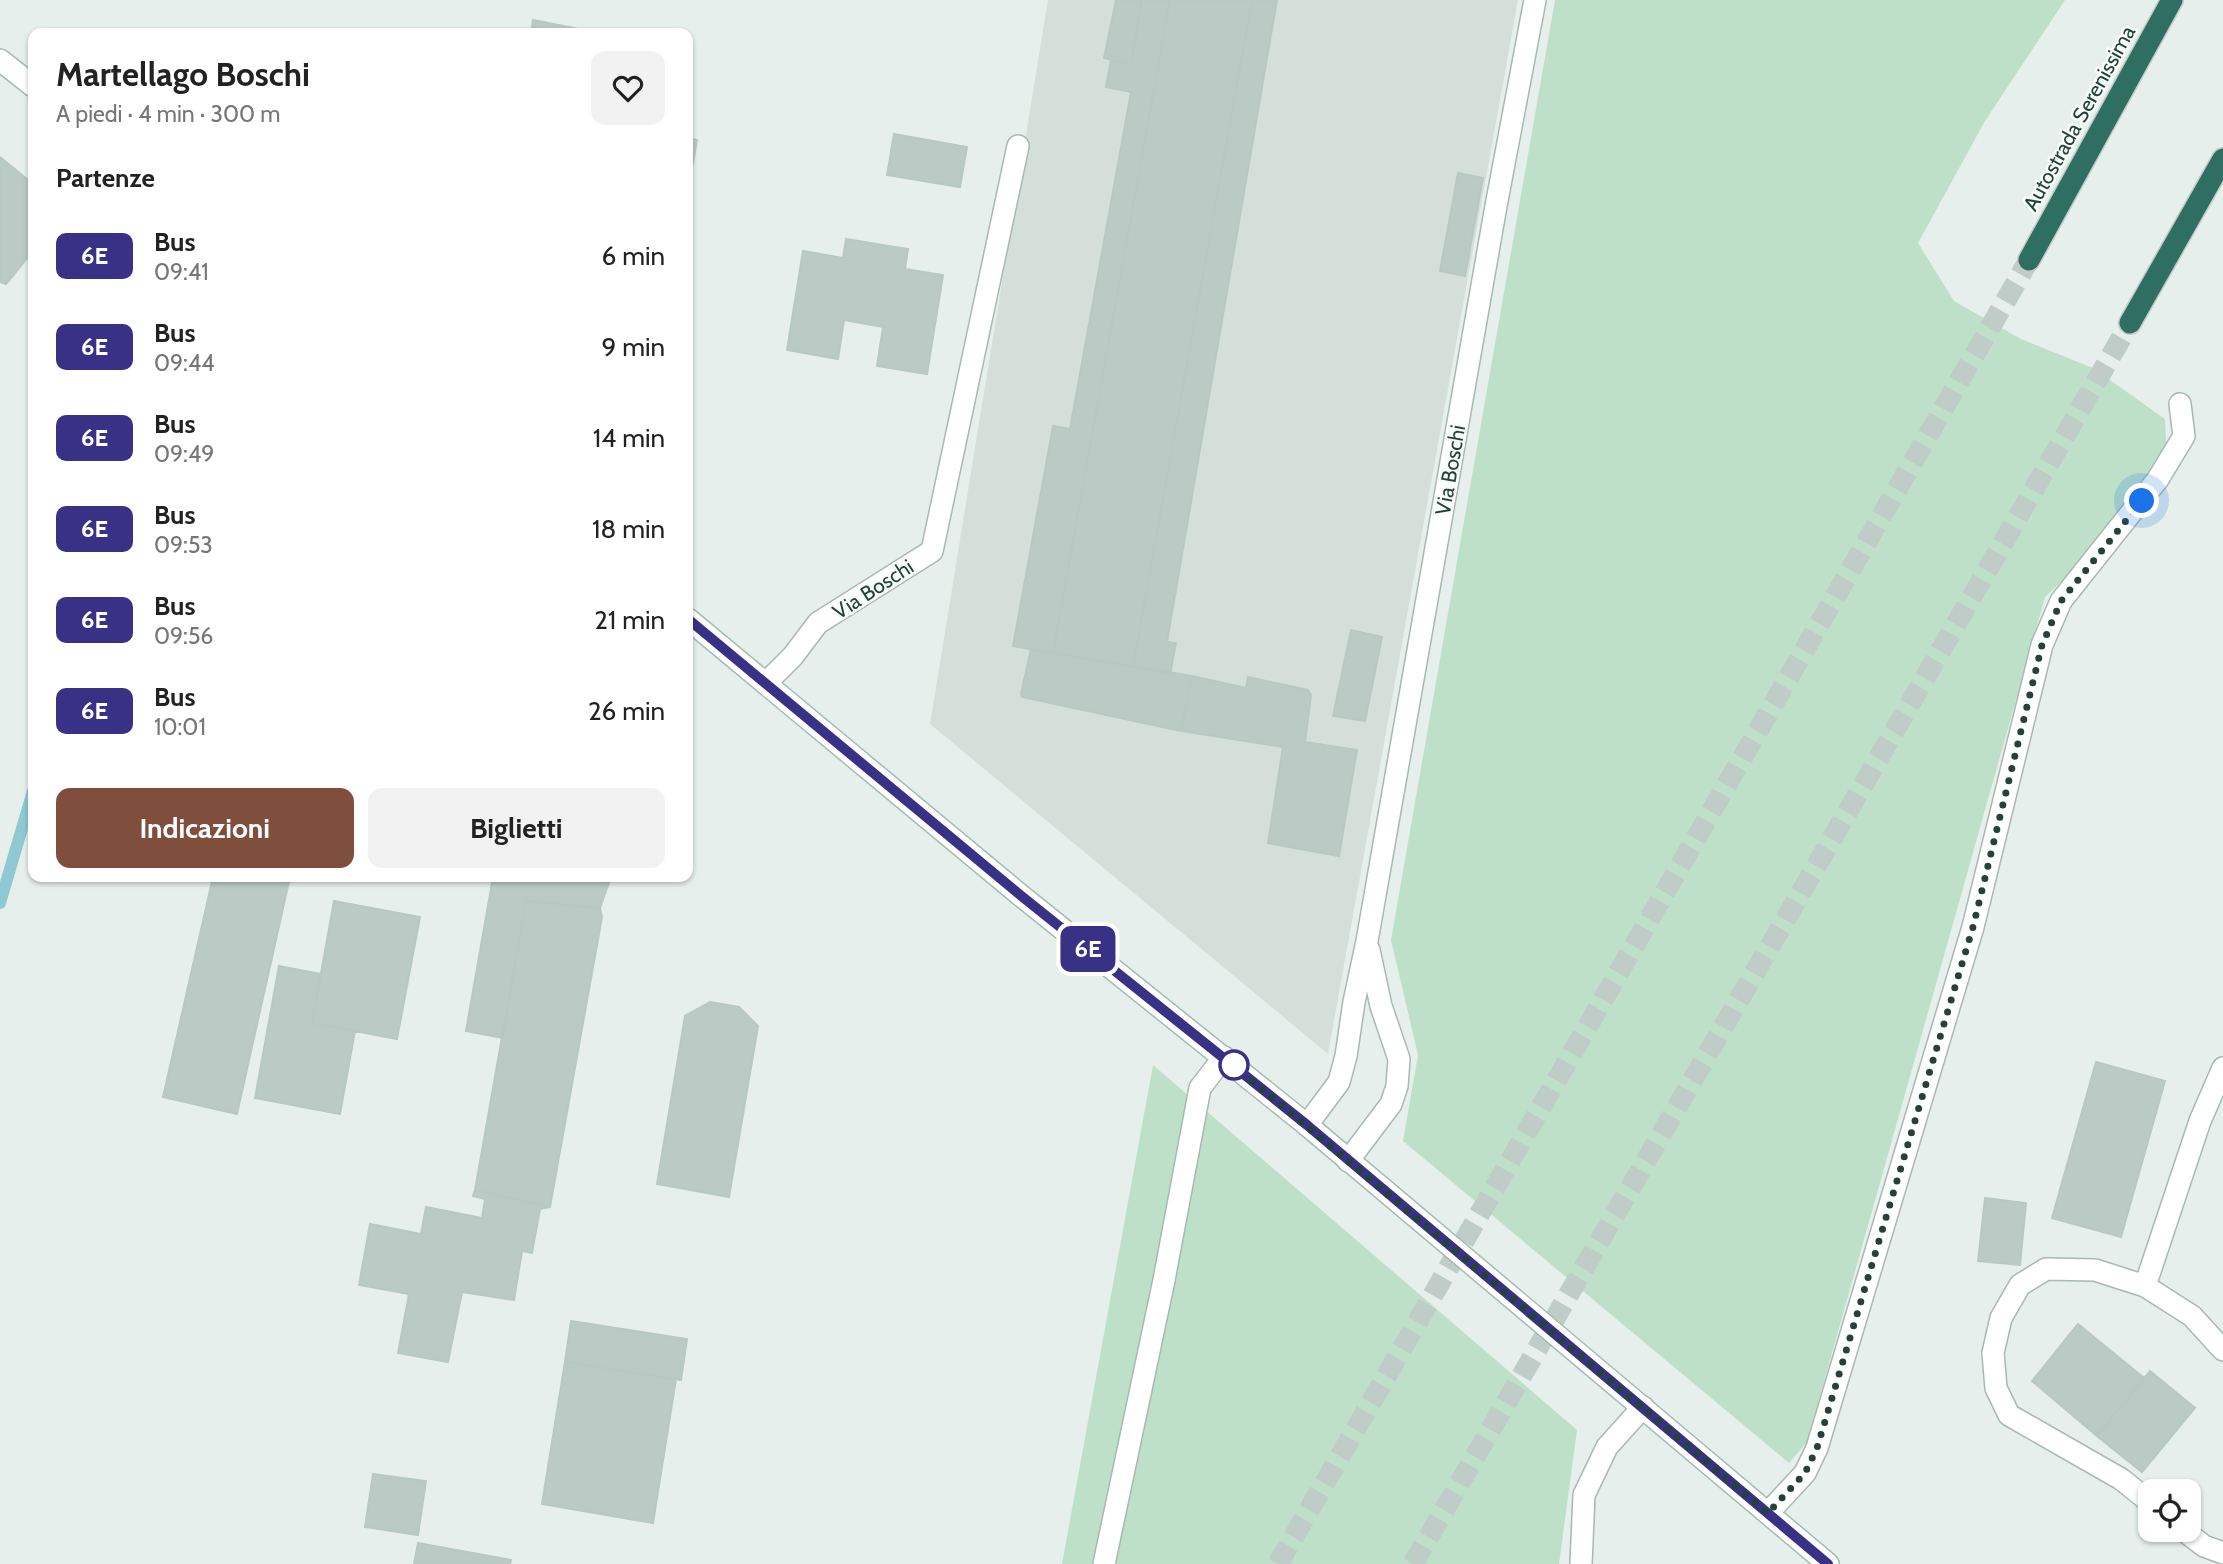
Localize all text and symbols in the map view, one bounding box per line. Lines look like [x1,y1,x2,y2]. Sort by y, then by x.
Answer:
street label: Autostrada Serenissima [2018,21,2140,215]
button: heart [591,51,665,125]
text: Martellago Boschi [56,54,310,94]
text: A piedi · 4 min · 300 m [56,100,280,128]
text: Partenze [56,162,155,194]
text: Bus [154,226,195,258]
text: 6 min [602,240,665,272]
text: 6E [81,241,108,270]
text: 09:41 [154,258,209,286]
text: Bus [154,317,195,349]
text: 9 min [602,331,665,363]
text: 6E [81,332,108,361]
text: 09:44 [154,349,215,377]
text: Bus [154,408,195,440]
text: 14 min [593,422,665,454]
text: 6E [81,423,108,452]
street label: Via Boschi [1430,423,1470,517]
text: 09:49 [154,440,214,468]
your location [2124,483,2159,518]
text: Bus [154,499,195,531]
text: 18 min [592,513,665,545]
text: 6E [81,514,108,543]
text: 09:53 [154,531,213,559]
street label: Via Boschi [828,554,918,624]
text: Bus [154,590,195,622]
text: 21 min [594,604,665,636]
text: 6E [81,605,108,634]
text: 09:56 [154,622,213,650]
text: Bus [154,681,195,713]
text: 26 min [588,695,665,727]
text: 6E [81,696,108,725]
text: 10:01 [154,713,206,741]
button: Indicazioni [56,788,354,868]
button: Biglietti [368,788,665,868]
line badge: 6E [1056,926,1120,972]
text: 6E [1074,934,1102,963]
unlabelled marker [1219,1050,1249,1080]
map controls [2138,1479,2201,1542]
button: locate [2138,1479,2201,1542]

